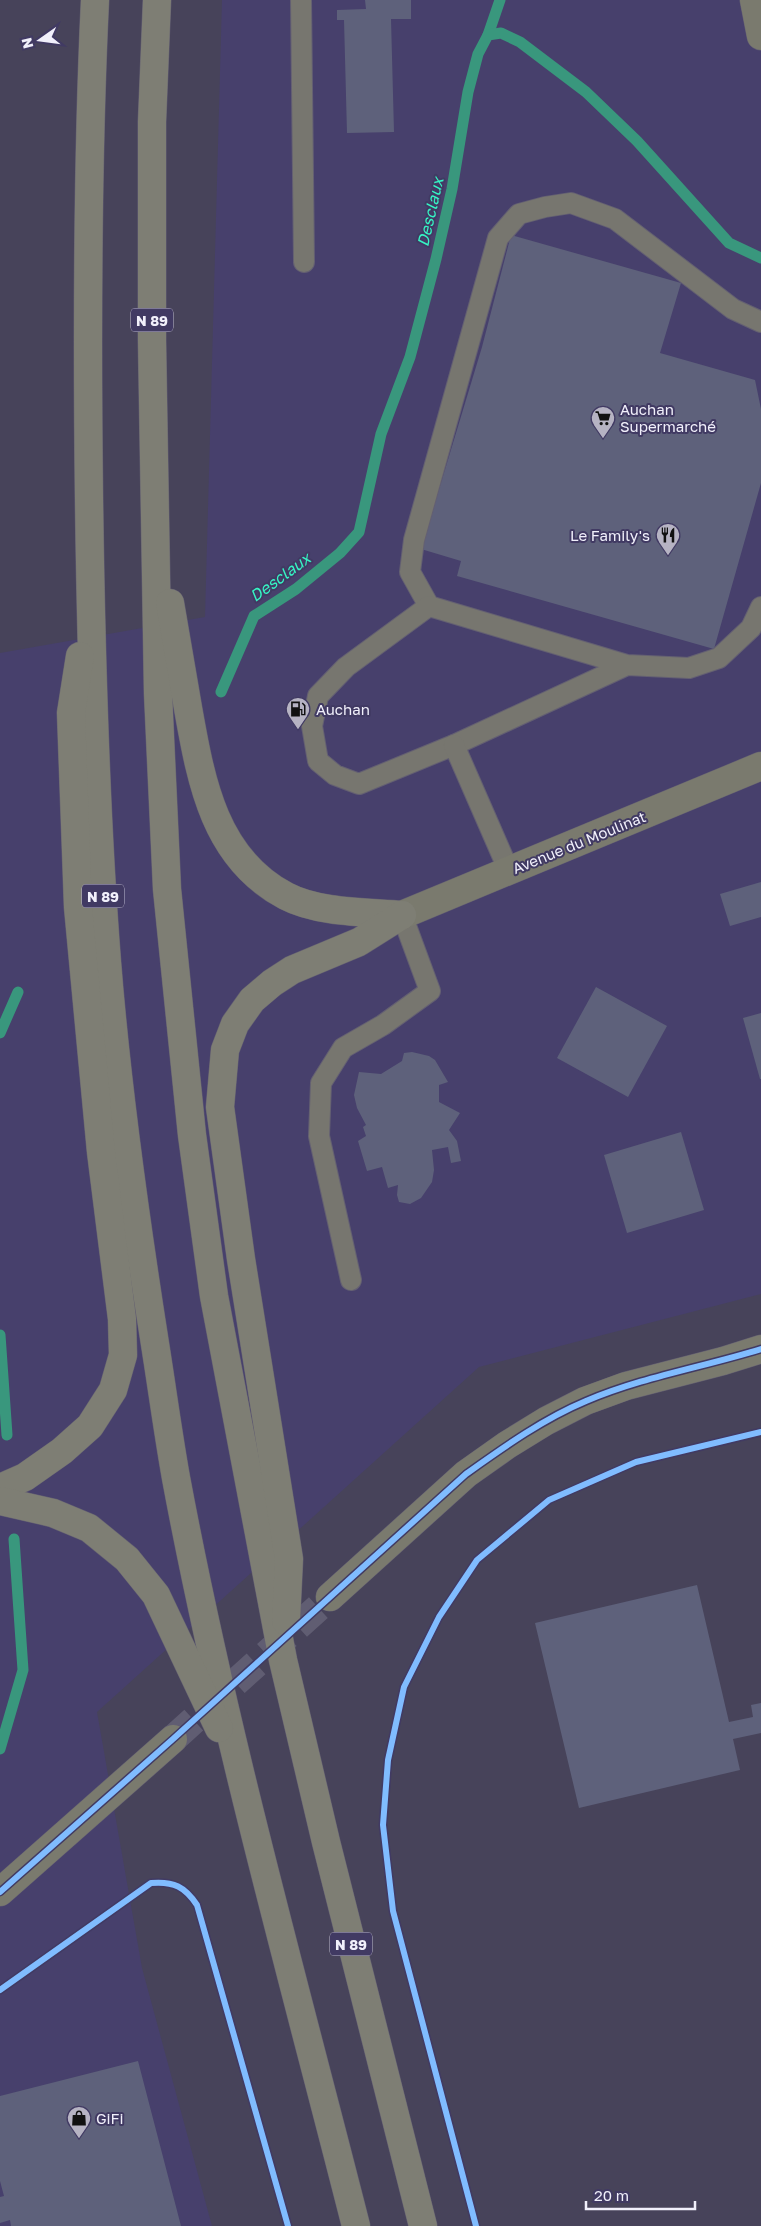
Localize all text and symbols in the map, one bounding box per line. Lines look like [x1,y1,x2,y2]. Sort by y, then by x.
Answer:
north arrow [15,15,65,65]
text: N [17,36,36,50]
water label: Desclaux [412,173,448,249]
road number: N 89 [131,308,173,332]
place label: Auchan Supermarché [620,400,716,435]
supermarket icon: Auchan Supermarché [590,405,616,439]
restaurant icon: Le Family's [655,522,681,556]
place label: Le Family's [570,526,650,544]
water label: Desclaux [246,547,316,606]
fuel station icon: Auchan [285,696,311,730]
place label: Auchan [316,700,370,718]
street label: Avenue du Moulinat [510,807,648,877]
road number: N 89 [82,884,124,908]
road number: N 89 [330,1932,372,1956]
shop icon: GiFi [66,2105,92,2139]
place label: GiFi [96,2109,124,2127]
scale bar [586,2178,695,2210]
text: 20 m [594,2186,629,2204]

